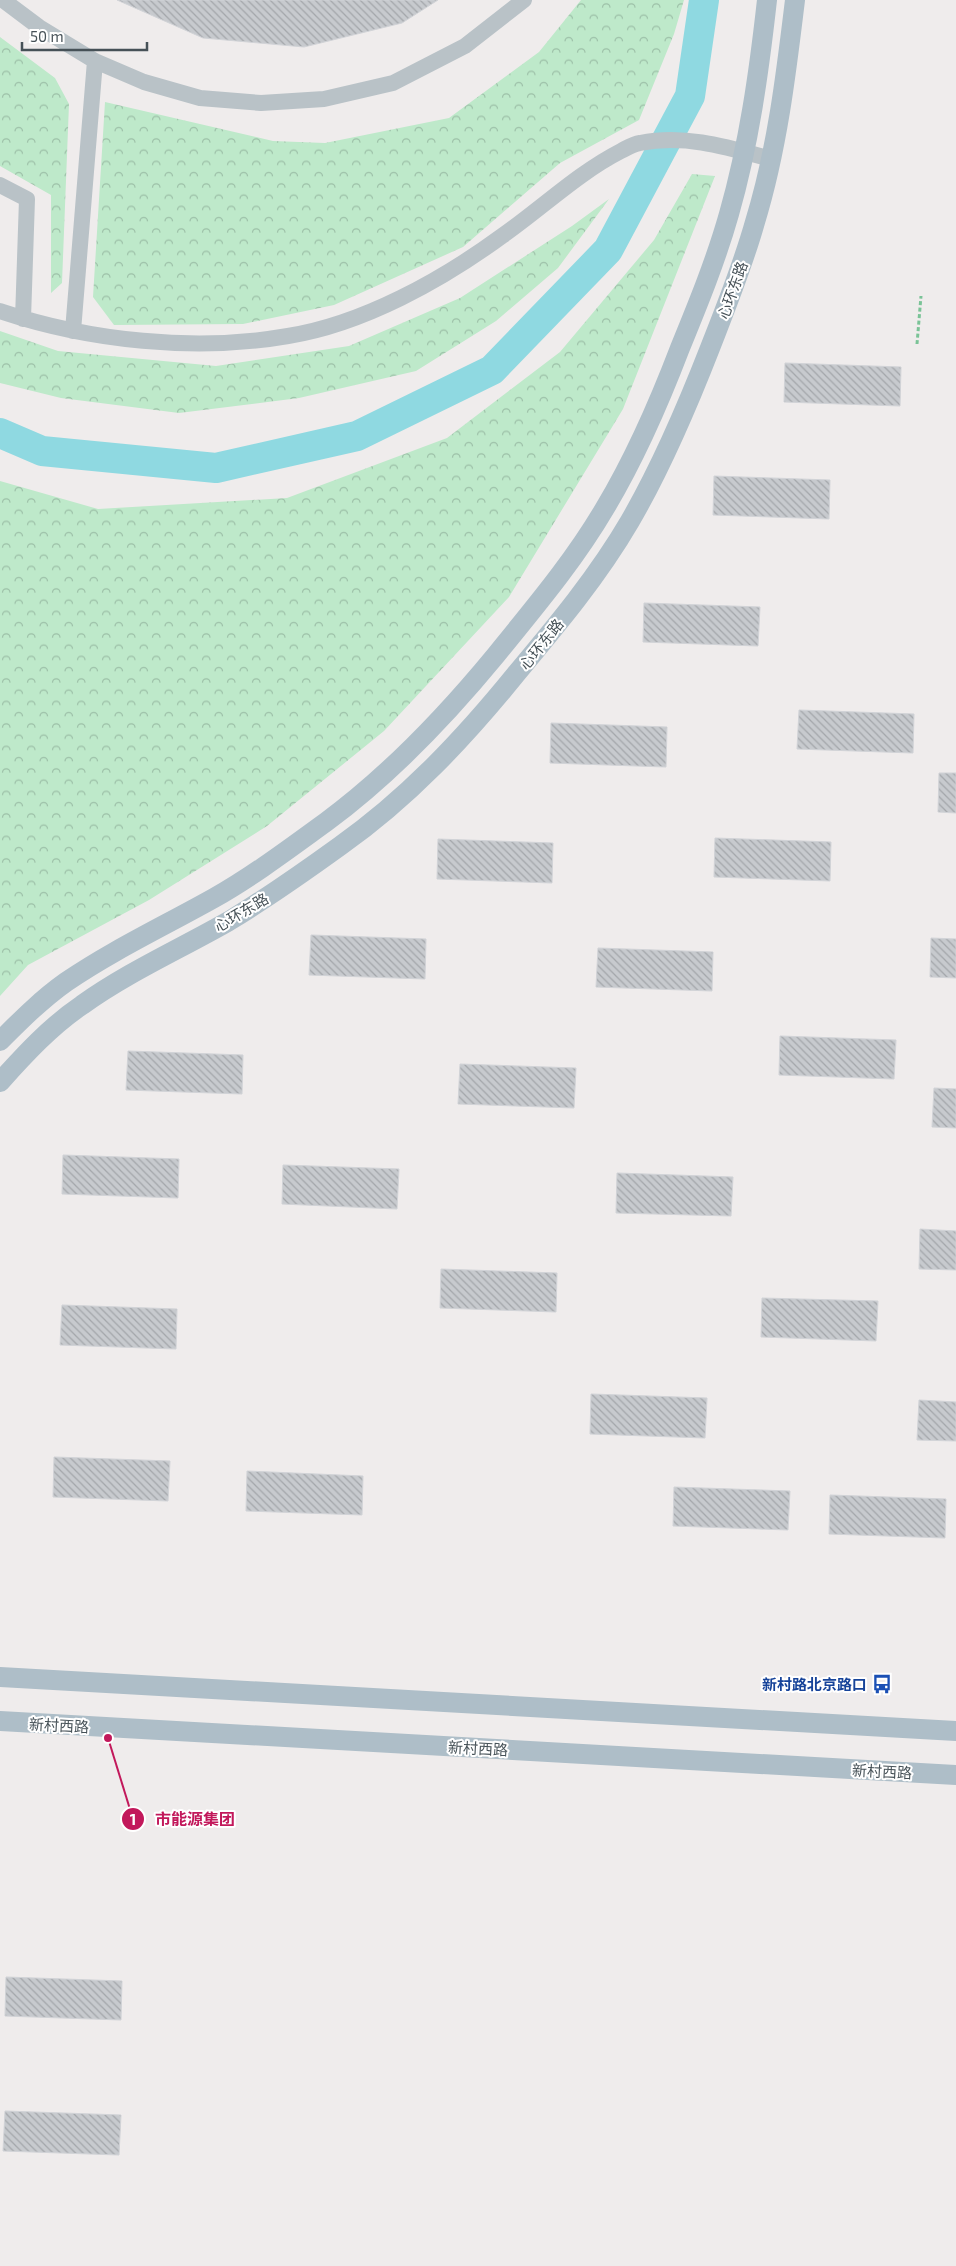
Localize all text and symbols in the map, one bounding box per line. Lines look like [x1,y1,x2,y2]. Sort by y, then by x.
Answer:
scale bar [22,20,148,52]
text: 50 m [30,27,64,45]
street label: 心环东路 [713,259,751,321]
street label: 心环东路 [515,615,567,673]
street label: 心环东路 [211,889,271,935]
bus stop icon: 新村路北京路口 [871,1673,893,1695]
place label: 新村路北京路口 [762,1675,867,1693]
street label: 新村西路 [29,1714,89,1736]
street label: 新村西路 [448,1737,508,1759]
street label: 新村西路 [852,1760,912,1782]
callout: 市能源集团 [120,1804,245,1835]
text: 市能源集团 [155,1809,235,1828]
text: 1 [130,1810,136,1828]

